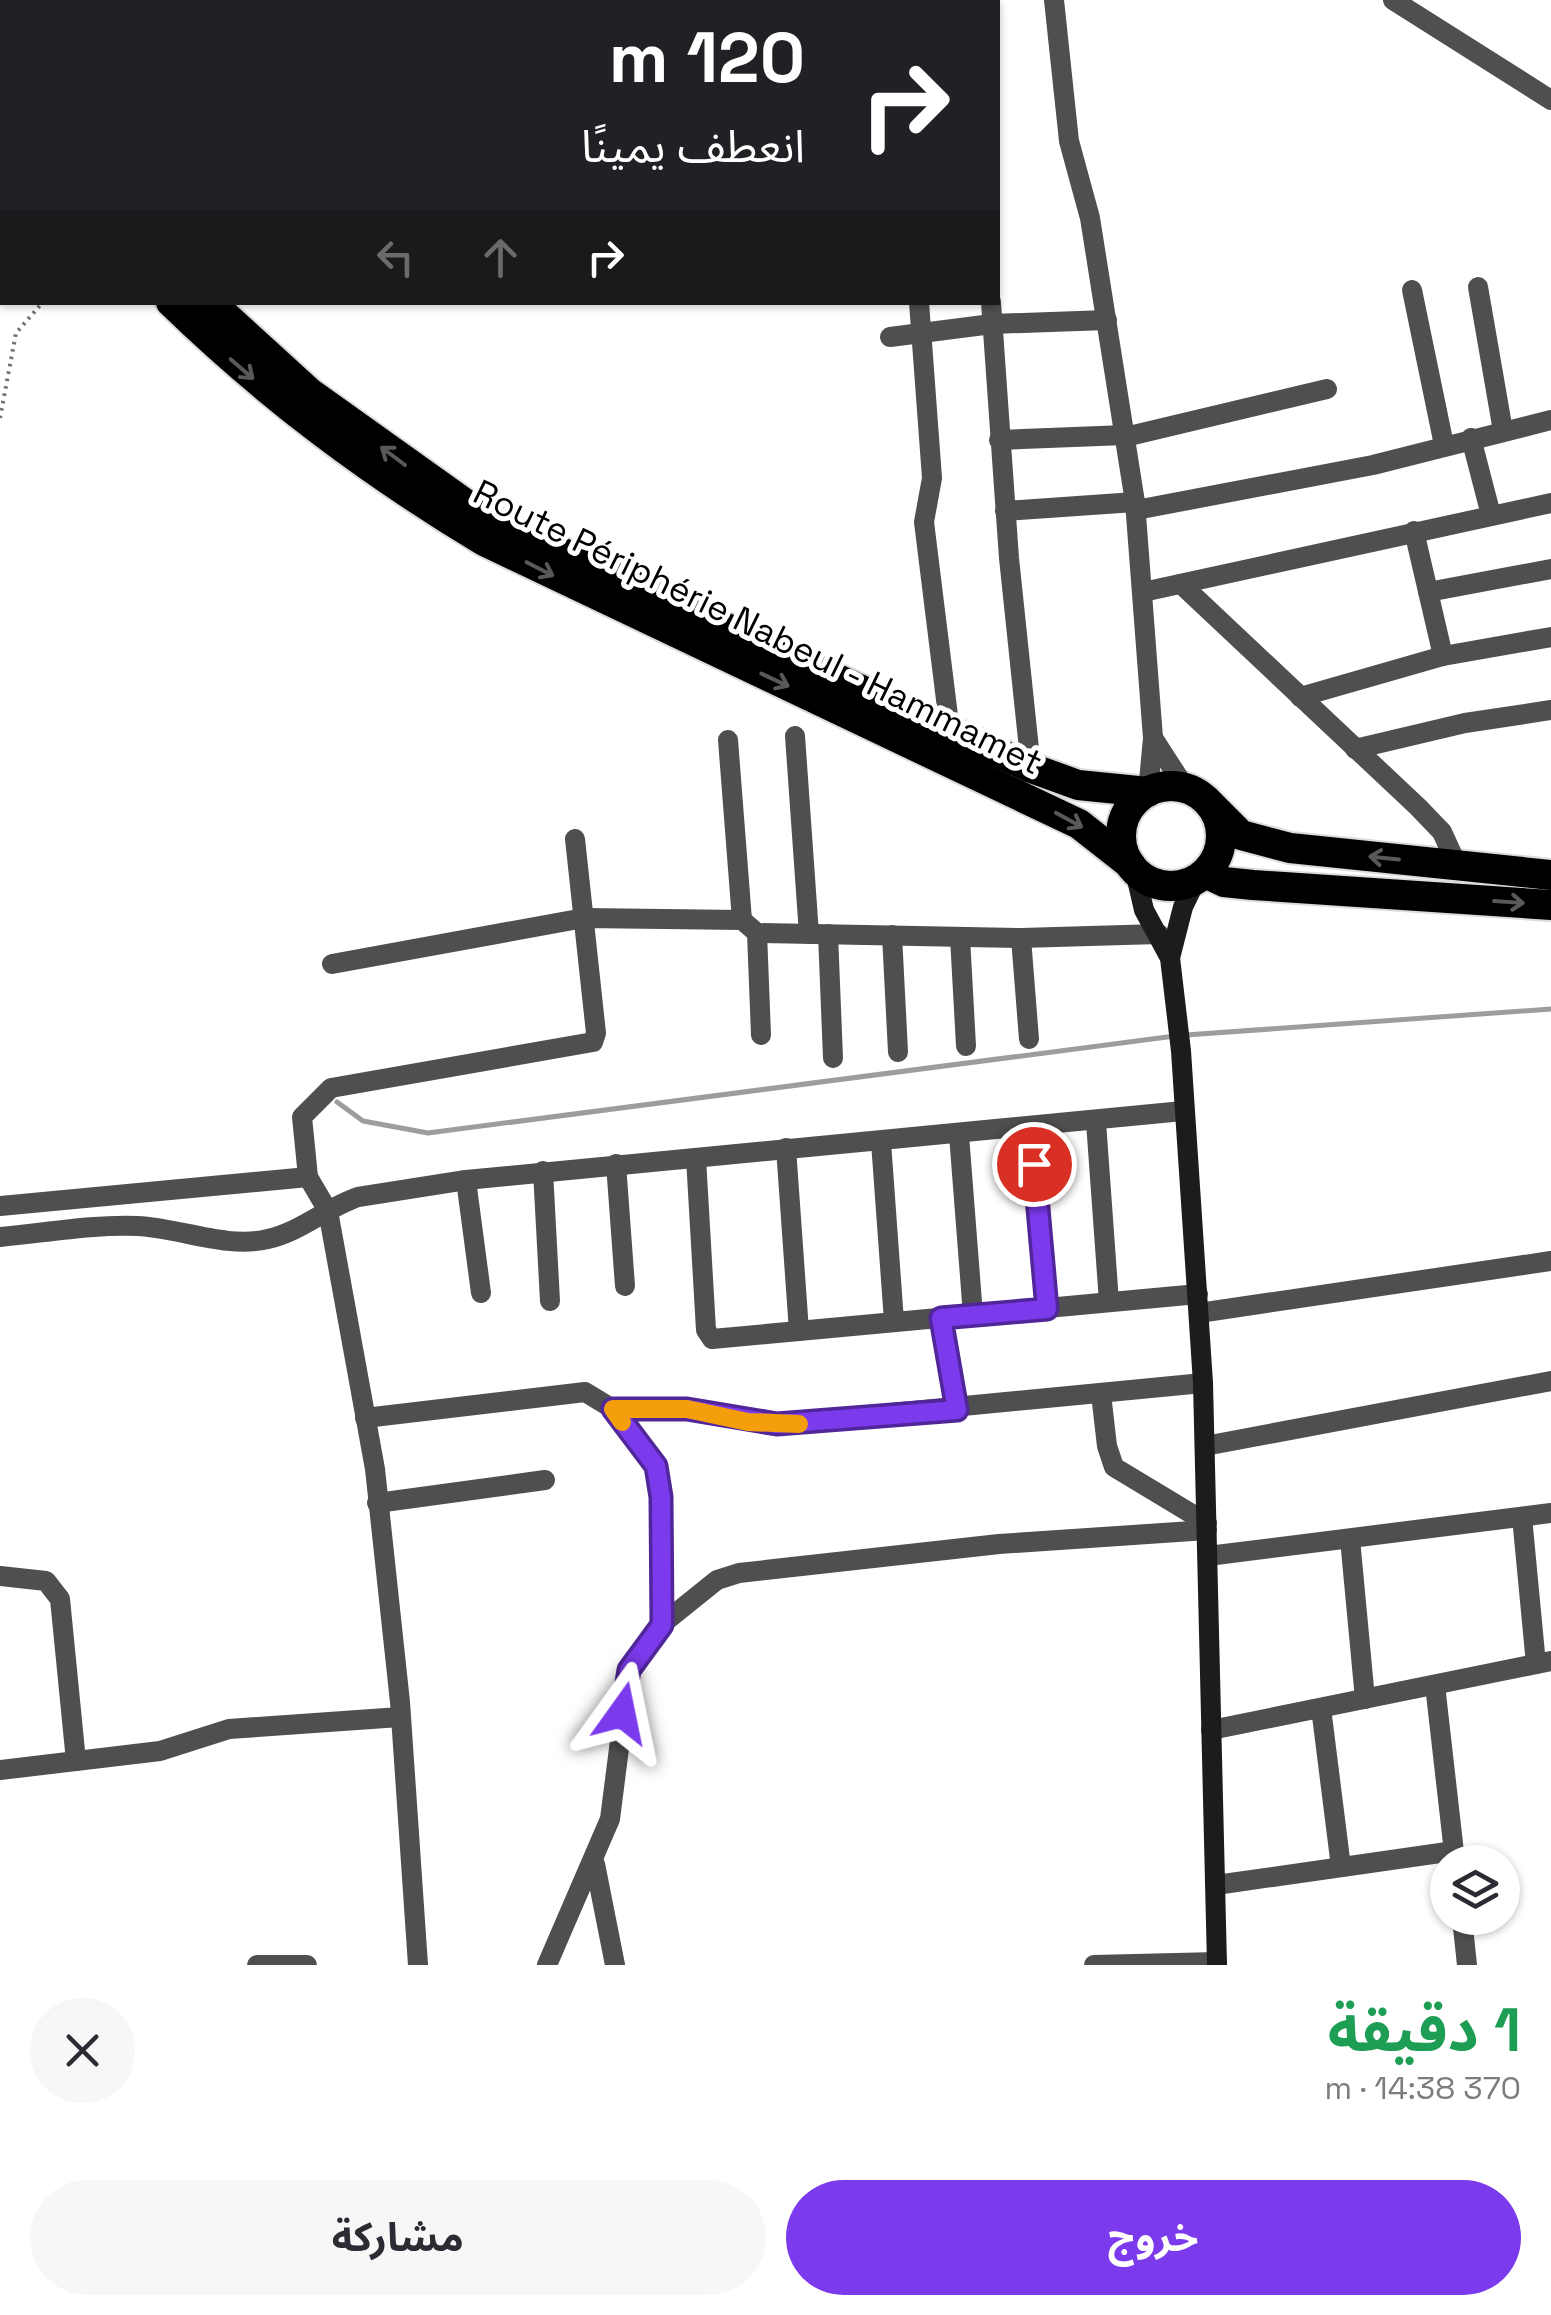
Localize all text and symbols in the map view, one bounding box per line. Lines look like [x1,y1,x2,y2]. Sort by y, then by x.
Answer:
text: 120 m [609,13,805,102]
icon: right [840,40,970,170]
text: انعطف يمينًا [581,118,805,175]
icon: left [368,230,423,285]
icon: ahead [473,230,528,285]
icon: right [578,230,633,285]
one-way arrow [229,358,254,381]
one-way arrow [380,445,407,466]
street label: Route Périphérie Nabeul - Hammamet [466,470,1050,784]
one-way arrow [525,560,554,579]
one-way arrow [759,672,789,691]
one-way arrow [1054,810,1083,830]
one-way arrow [1369,849,1401,868]
one-way arrow [1493,893,1525,912]
pin [992,1122,1077,1207]
icon: arrive [1007,1137,1062,1192]
position arrow [570,1661,674,1765]
map controls [1430,1845,1520,1935]
button: layers [1430,1845,1520,1935]
text: 1 دقيقة [1328,1992,1521,2069]
button: close [30,1998,135,2103]
text: 370 m · 14:38 [1324,2068,1521,2108]
button: مشاركة [30,2180,766,2295]
button: خروج [786,2180,1521,2295]

